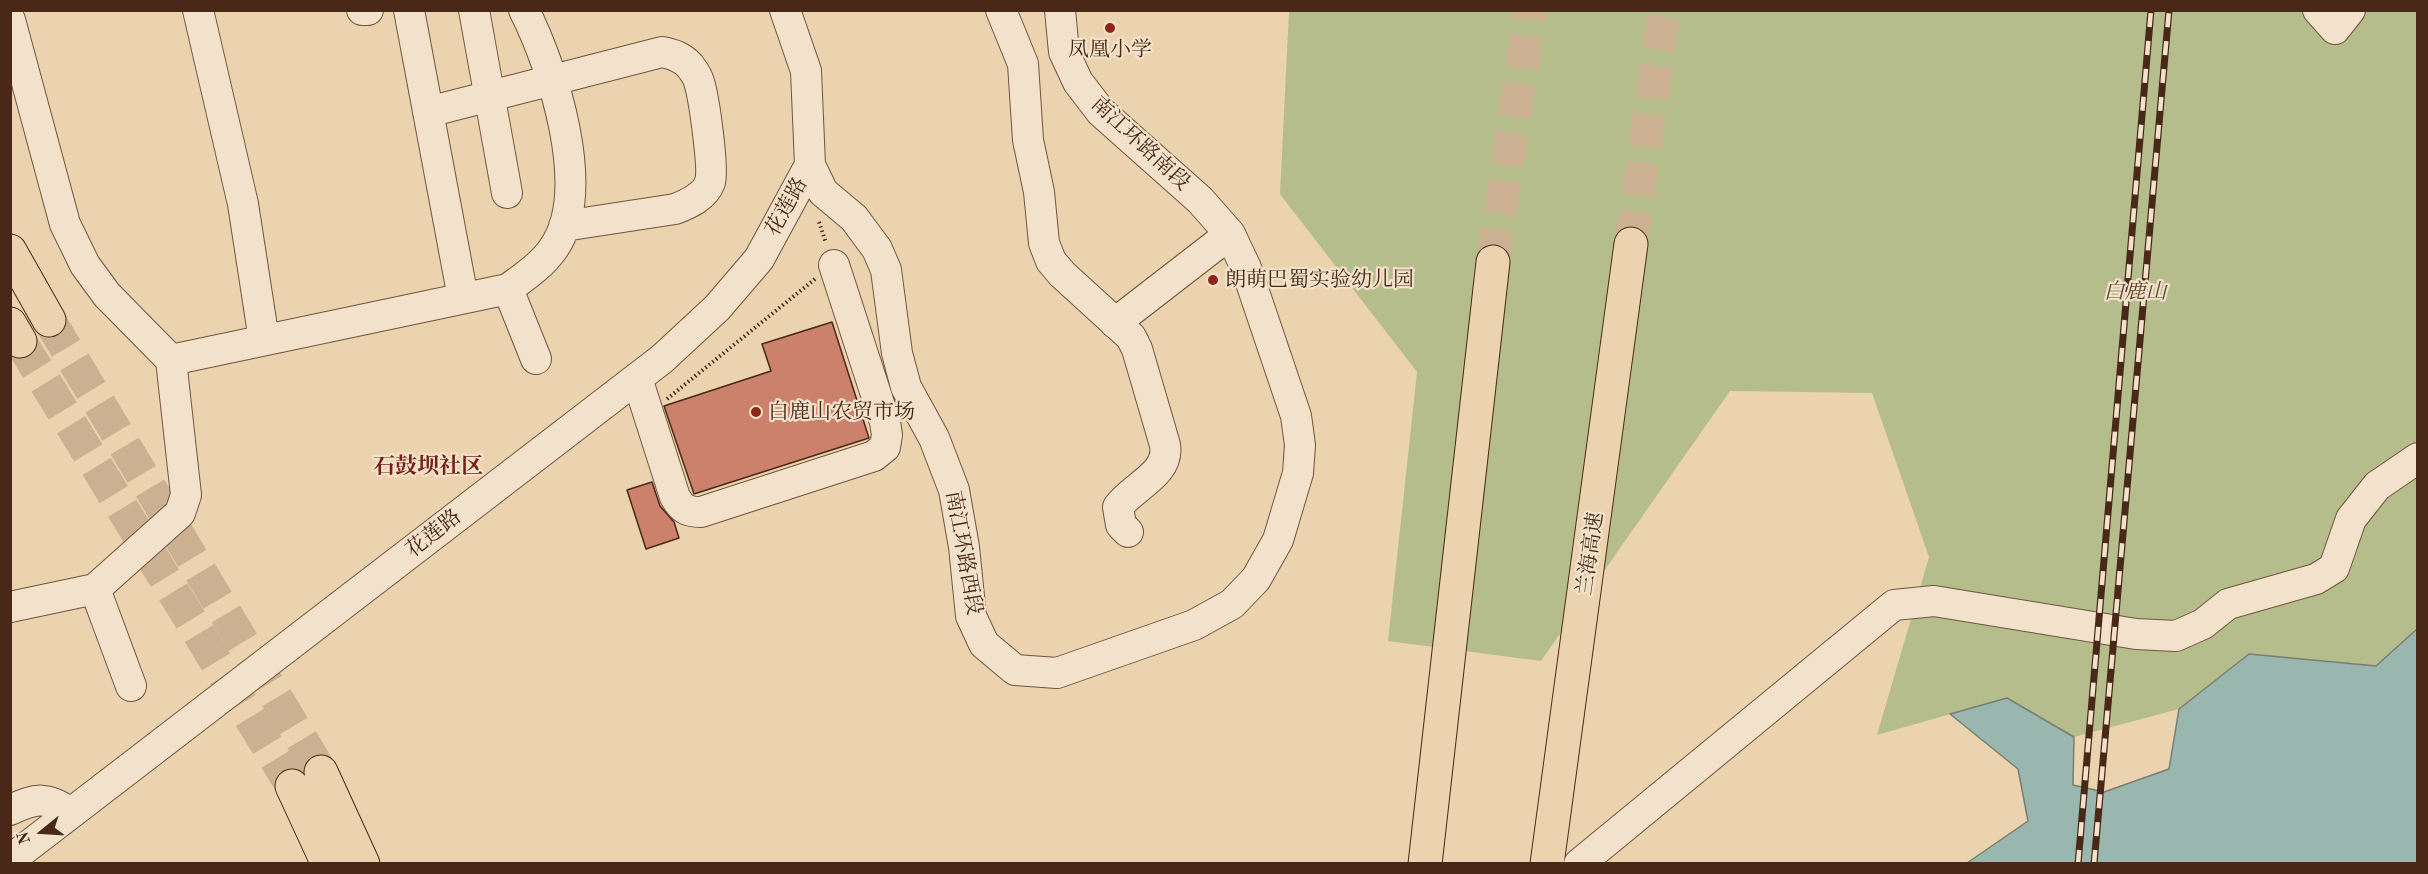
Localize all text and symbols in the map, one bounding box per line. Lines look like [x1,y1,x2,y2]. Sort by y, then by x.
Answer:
marker: 凤凰小学 [1103,21,1117,35]
place label: 凤凰小学 [1068,37,1152,63]
street label: 南江环路南段 [1085,92,1195,196]
street label: 花莲路 [761,173,813,241]
place label: 朗萌巴蜀实验幼儿园 [1225,267,1414,293]
marker: 朗萌巴蜀实验幼儿园 [1206,273,1220,287]
park label: 白鹿山 [2104,279,2166,305]
place label: 白鹿山农贸市场 [768,399,915,425]
marker: 白鹿山农贸市场 [749,405,763,419]
district label: 石鼓坝社区 [373,454,483,480]
street label: 南江环路西段 [940,489,986,617]
street label: 花莲路 [401,505,467,563]
street label: 兰海高速 [1573,511,1609,597]
north arrow [12,802,72,862]
text: N [15,829,34,846]

